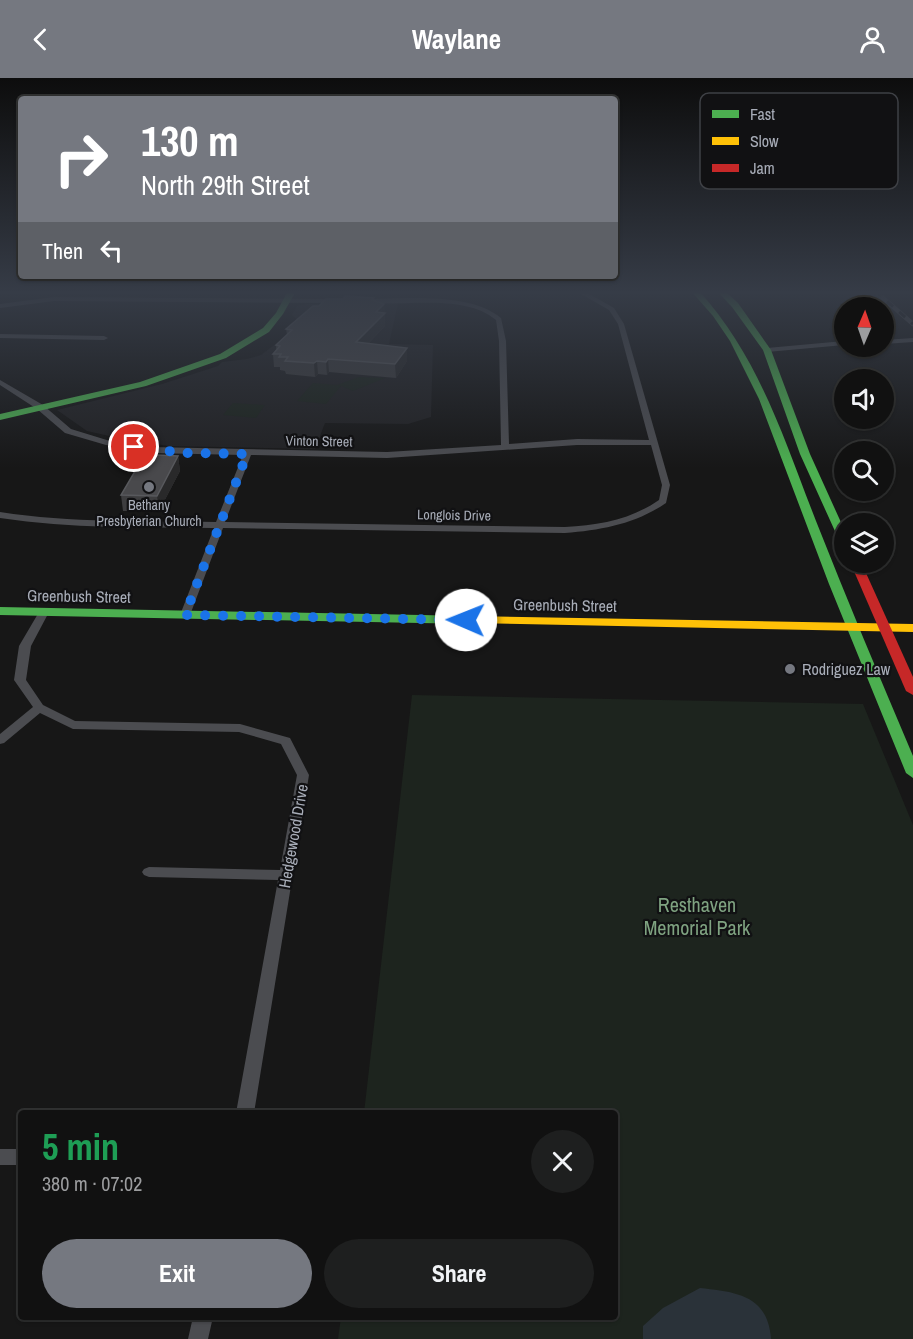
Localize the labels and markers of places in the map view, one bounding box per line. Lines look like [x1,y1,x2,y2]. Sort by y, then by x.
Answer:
pin [108,421,159,472]
marker: Bethany Presbyterian Church [142,480,156,494]
place label: Bethany Presbyterian Church [96,496,202,530]
place label: Rodriguez Law [802,658,891,680]
marker: Rodriguez Law [783,662,797,676]

